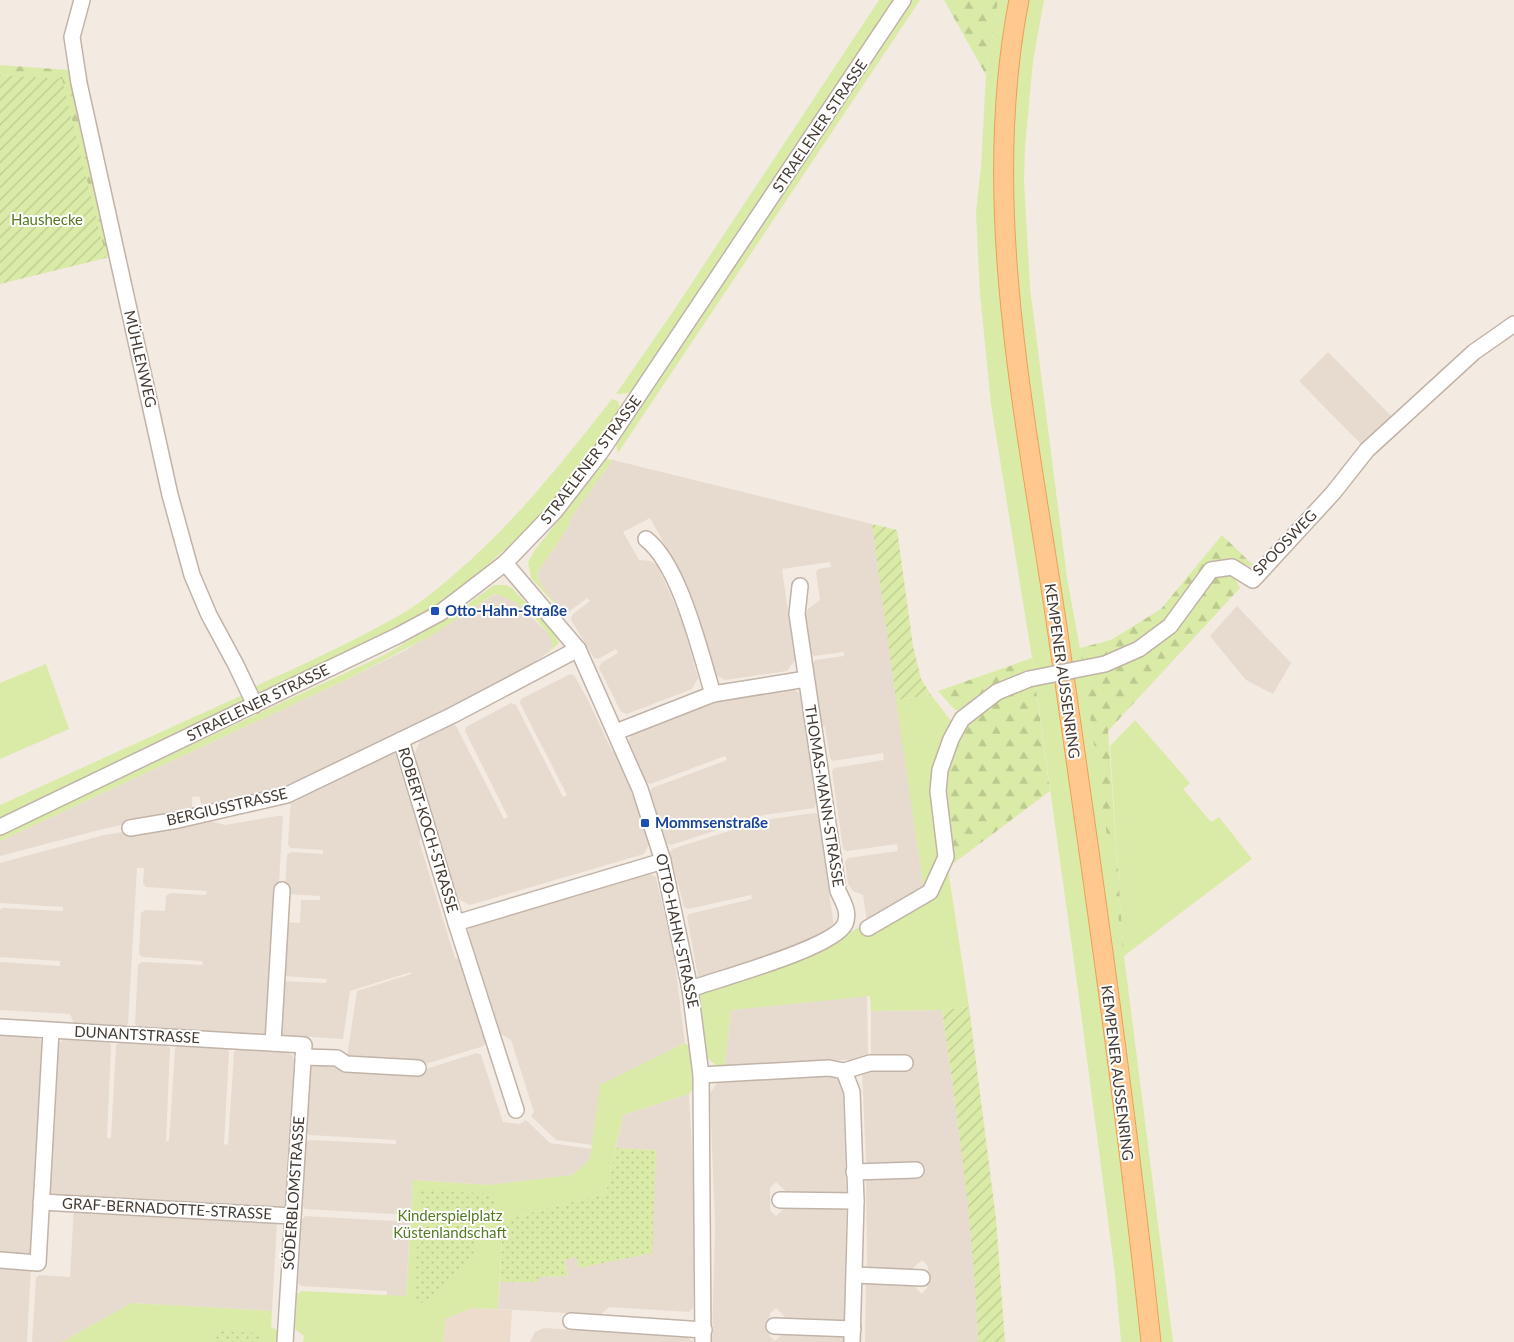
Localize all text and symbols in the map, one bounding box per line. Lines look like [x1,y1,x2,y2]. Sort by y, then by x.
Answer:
street label: STRAELENER STRASSE [768,56,870,195]
park label: Haushecke [11,210,83,228]
street label: MÜHLENWEG [121,308,161,409]
street label: STRAELENER STRASSE [536,392,644,527]
street label: SPOOSWEG [1249,506,1320,579]
street label: KEMPENER AUSSENRING [1042,582,1084,759]
place label: Otto-Hahn-Straße [445,601,567,619]
marker: Otto-Hahn-Straße [429,605,441,617]
street label: STRAELENER STRASSE [183,660,332,744]
street label: THOMAS-MANN-STRASSE [802,703,848,888]
street label: ROBERT-KOCH-STRASSE [395,745,463,915]
street label: BERGIUSSTRASSE [165,783,289,829]
place label: Mommsenstraße [655,813,768,831]
marker: Mommsenstraße [639,817,651,829]
street label: OTTO-HAHN-STRASSE [653,852,703,1010]
street label: KEMPENER AUSSENRING [1098,984,1138,1162]
street label: DUNANTSTRASSE [74,1022,200,1046]
street label: SÖDERBLOMSTRASSE [279,1116,307,1270]
street label: GRAF-BERNADOTTE-STRASSE [62,1194,272,1222]
park label: Kinderspielplatz Küstenlandschaft [393,1206,507,1241]

